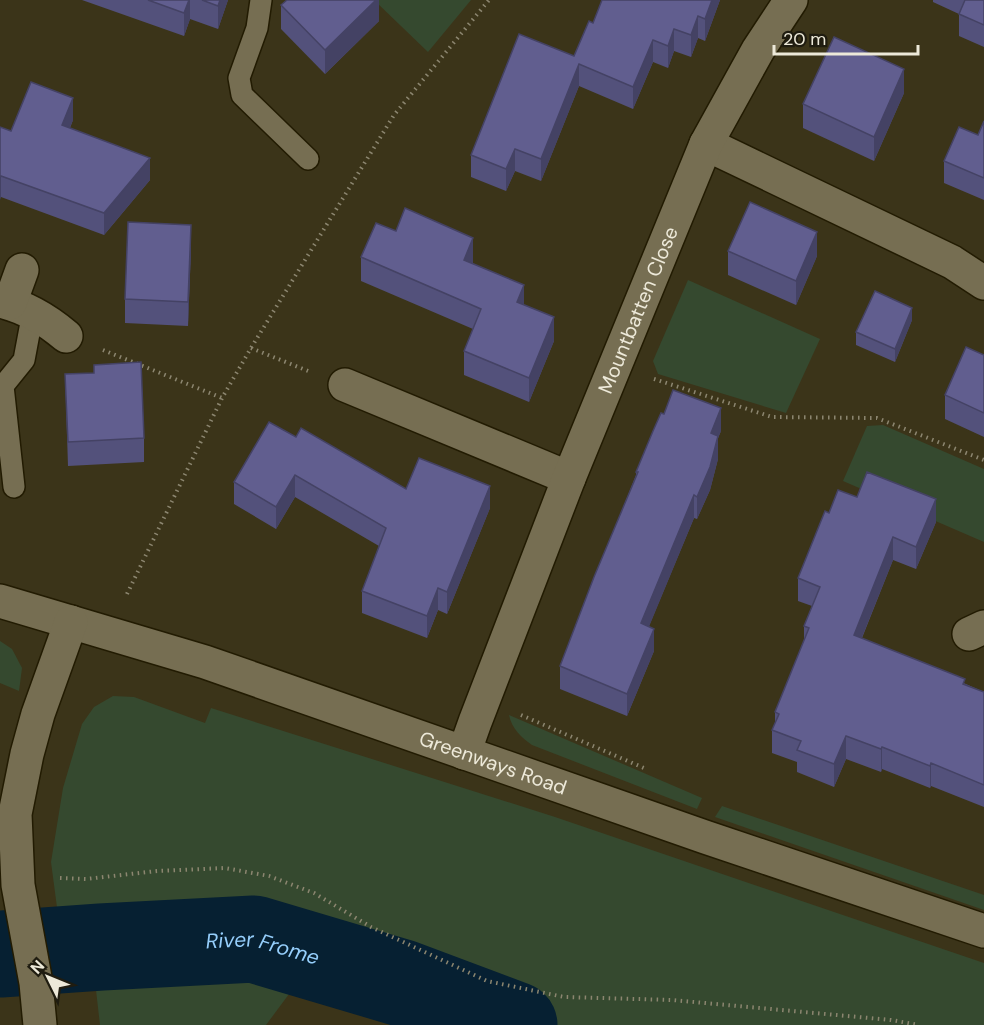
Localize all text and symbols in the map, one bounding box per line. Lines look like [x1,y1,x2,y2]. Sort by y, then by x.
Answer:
scale bar [774,18,918,56]
text: 20 m [783,27,826,51]
street label: Mountbatten Close [592,223,684,397]
street label: Greenways Road [416,725,570,801]
water label: River Frome [205,925,323,972]
north arrow [18,947,78,1007]
text: N [26,956,49,979]

